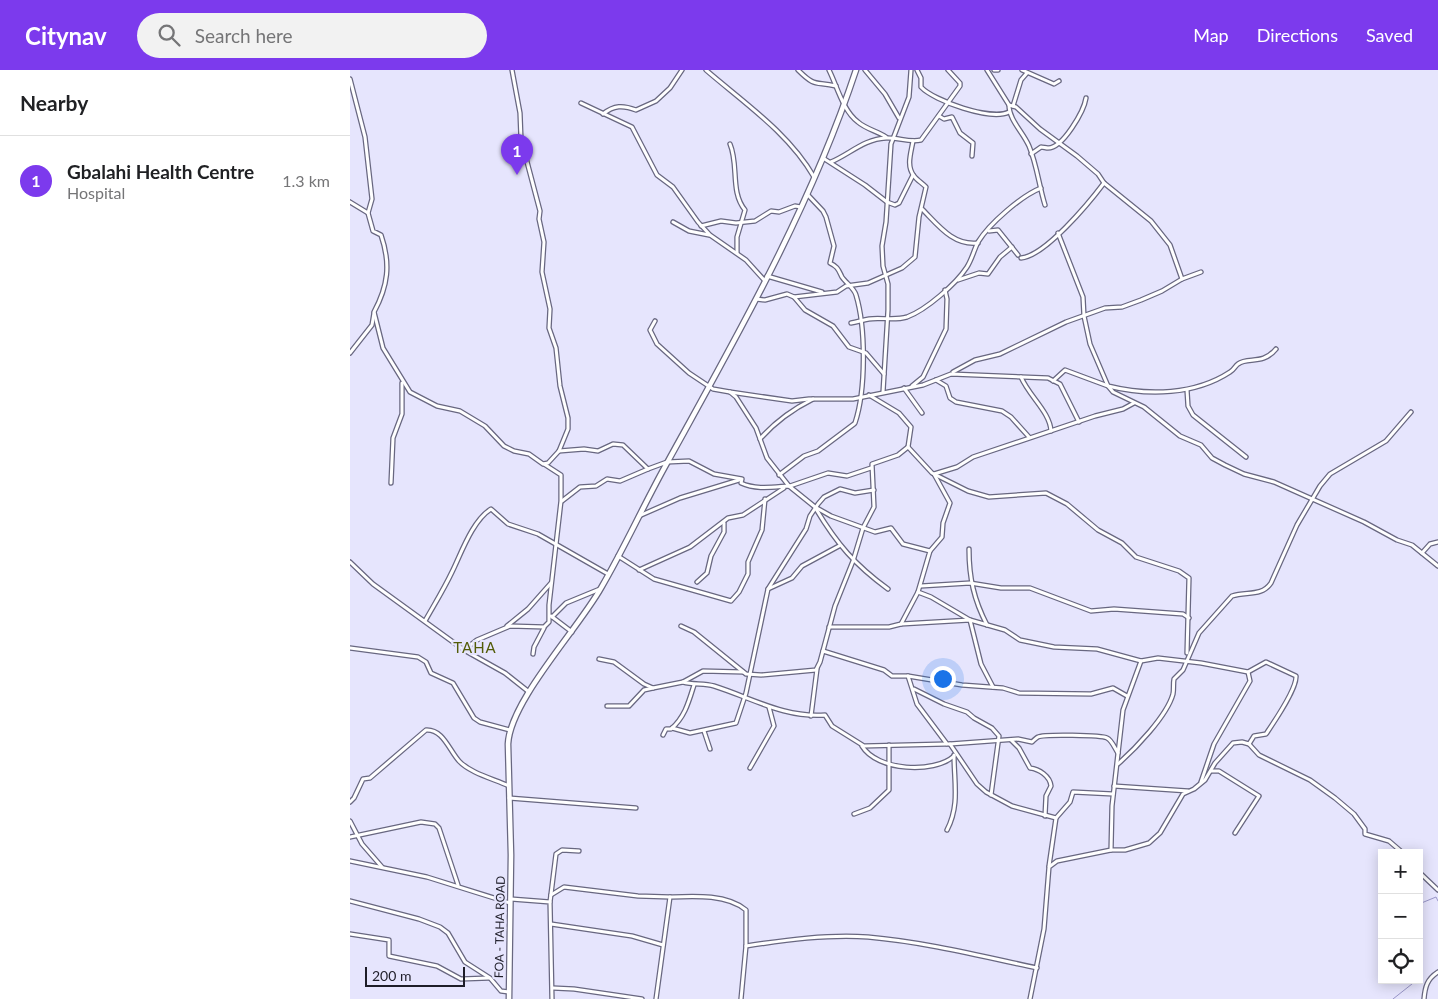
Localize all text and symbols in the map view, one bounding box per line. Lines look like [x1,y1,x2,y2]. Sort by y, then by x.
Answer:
search box [137,13,487,58]
text: Citynav [25,21,107,50]
icon: search [155,21,183,49]
text: Search here [195,24,293,47]
text: Map [1193,24,1229,46]
text: Directions [1257,24,1338,46]
text: Saved [1366,24,1413,46]
text: Nearby [20,90,88,115]
pin: 1 [501,134,533,175]
text: Gbalahi Health Centre [67,160,254,183]
text: 1 [31,171,41,190]
text: 1.3 km [282,171,330,190]
text: Hospital [67,183,125,202]
district label: TAHA [453,638,497,656]
your location [930,666,956,692]
map controls [1378,849,1423,984]
button: + [1378,849,1423,894]
street label: FOA - TAHA ROAD [491,876,508,978]
button: − [1378,894,1423,939]
button: locate [1378,939,1423,984]
scale bar [365,964,465,987]
text: 200 m [372,967,411,984]

